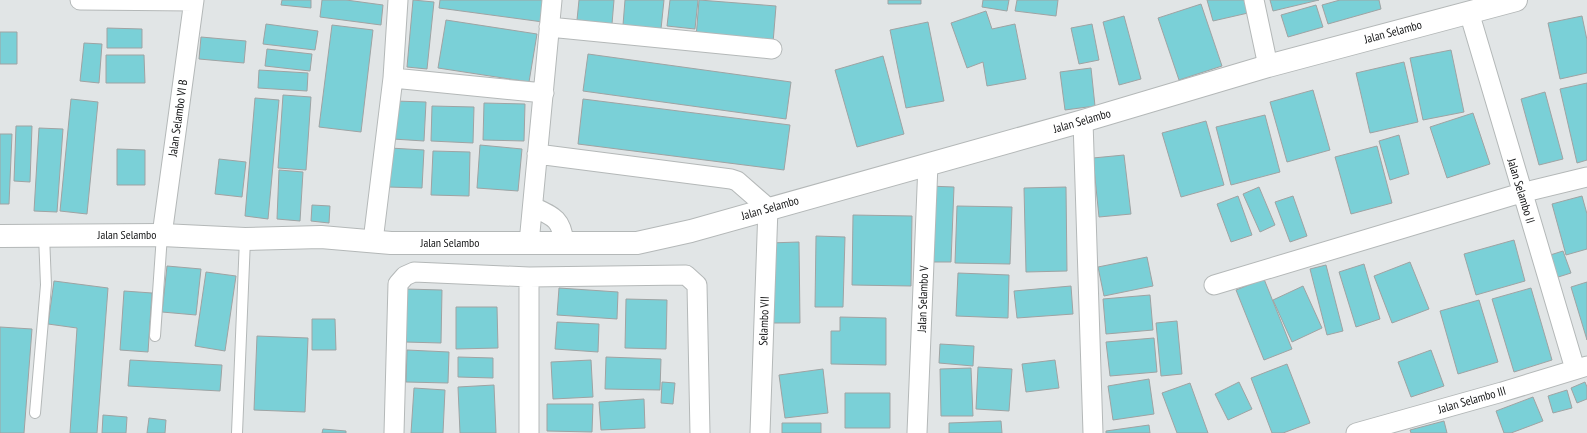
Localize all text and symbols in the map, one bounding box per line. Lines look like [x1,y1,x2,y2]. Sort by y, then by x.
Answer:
street label: Jalan Selambo [1361,17,1423,47]
street label: Jalan Selambo VI B [165,78,190,158]
street label: Jalan Selambo [1050,105,1112,136]
street label: Jalan Selambo II [1504,156,1538,225]
street label: Jalan Selambo [738,192,800,223]
street label: Jalan Selambo [97,227,157,242]
street label: Jalan Selambo [420,235,480,250]
street label: Jalan Selambo V [914,265,931,334]
street label: Selambo VII [755,296,772,346]
street label: Jalan Selambo III [1435,383,1508,417]

